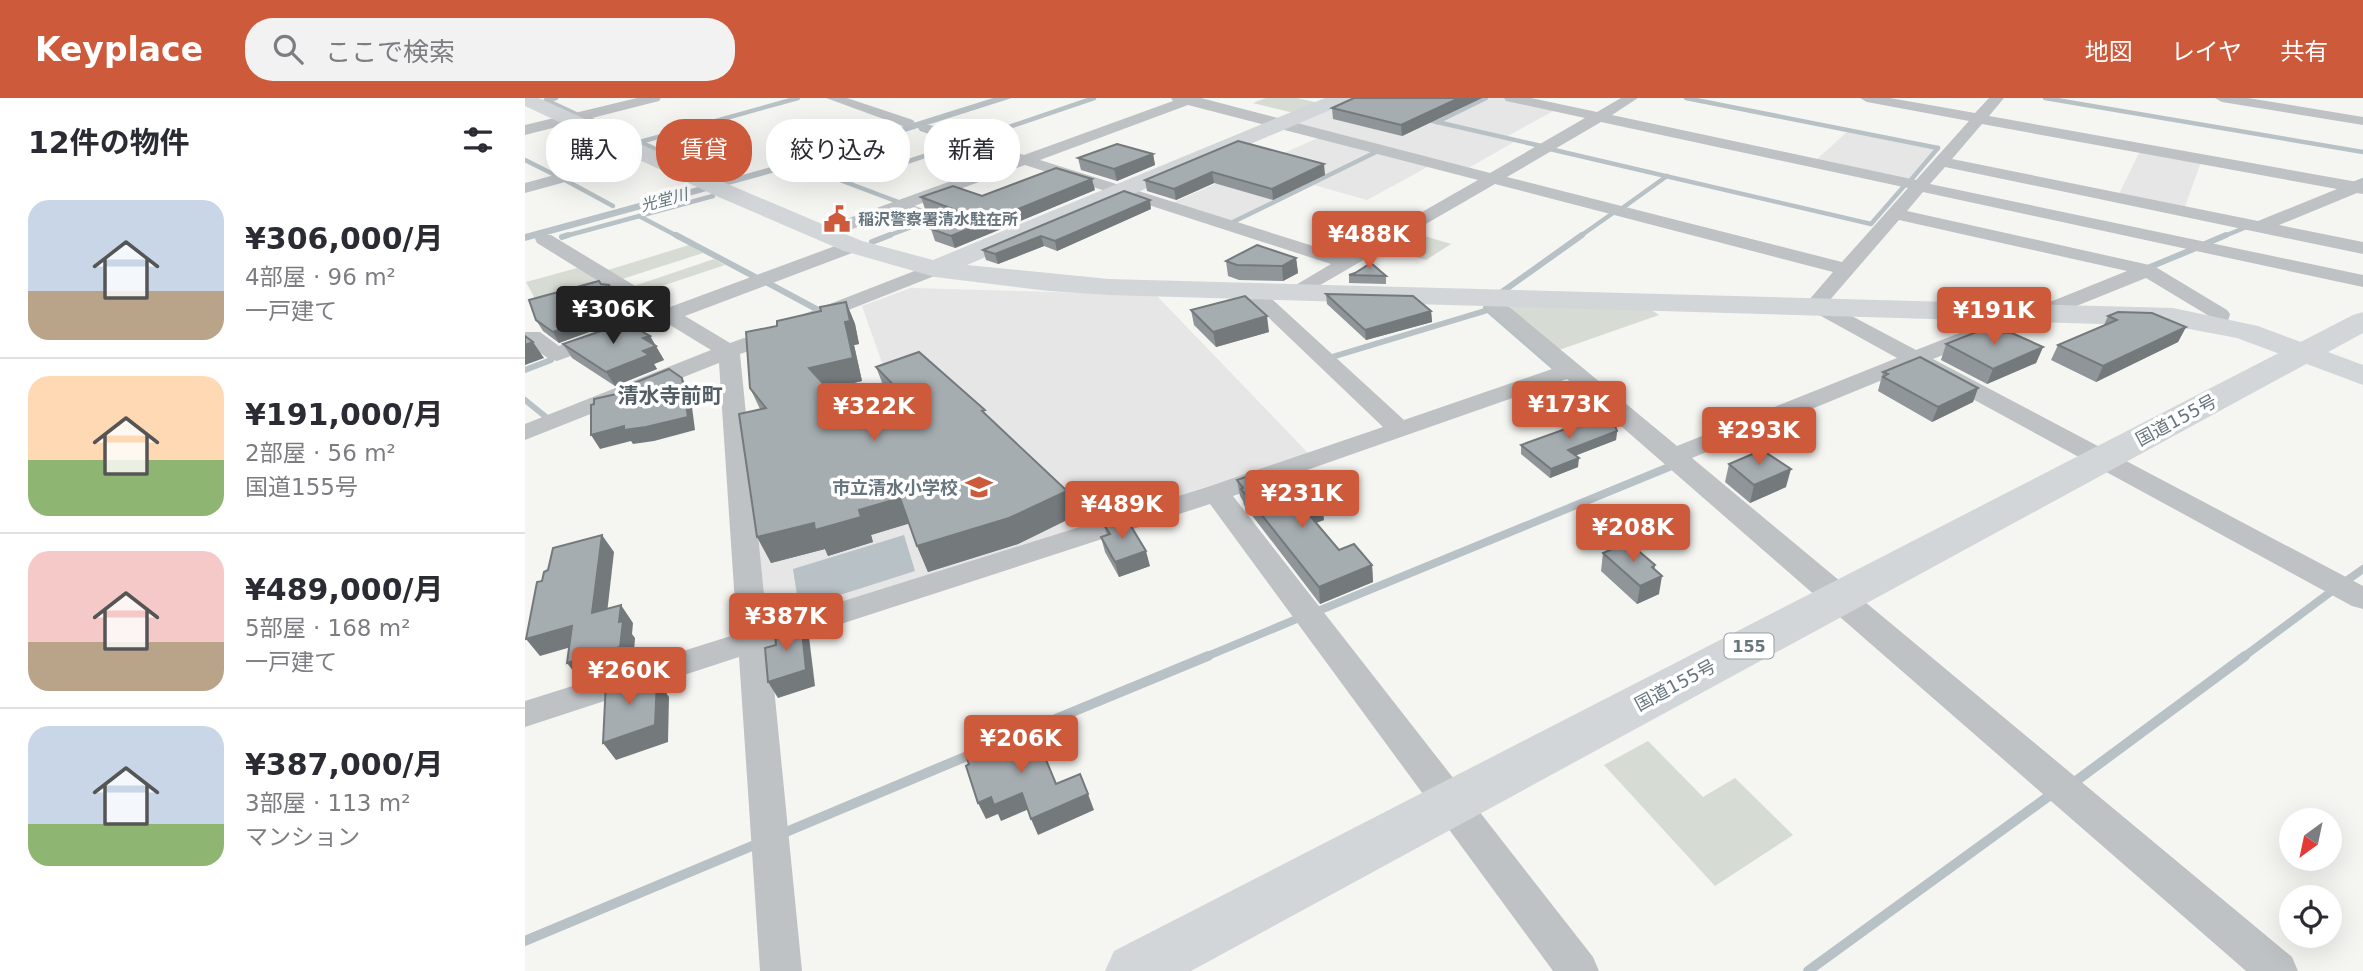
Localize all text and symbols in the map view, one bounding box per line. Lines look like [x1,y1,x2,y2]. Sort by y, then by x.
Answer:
search box [245,18,735,81]
text: Keyplace [35,30,203,69]
icon: search [269,30,307,68]
text: ここで検索 [325,37,455,67]
text: 地図 [2085,38,2133,66]
text: レイヤ [2171,38,2242,66]
text: 共有 [2280,38,2328,66]
chip: 購入 [546,119,642,182]
chip: 賃貸 [656,119,752,182]
chip: 絞り込み [766,119,910,182]
chip: 新着 [924,119,1020,182]
icon: filters [459,121,497,159]
text: 12件の物件 [28,125,190,160]
water label: 光堂川 [638,184,692,215]
public building icon: 稲沢警察署清水駐在所 [822,204,852,234]
place label: 稲沢警察署清水駐在所 [858,210,1018,229]
pin: ¥488K [1320,212,1418,271]
text: ¥306,000/月 [245,221,443,256]
text: ¥488K [1328,221,1410,247]
icon: home [84,228,168,312]
text: 4部屋 · 96 m² [245,264,396,290]
pin: ¥306K [564,286,662,346]
pin: ¥191K [1945,288,2043,347]
text: ¥306K [572,296,654,322]
text: ¥191K [1953,297,2035,323]
text: 一戸建て [245,298,337,324]
pin: ¥173K [1520,382,1618,441]
district label: 清水寺前町 [618,384,723,408]
pin: ¥322K [825,384,923,443]
street label: 国道155号 [2132,390,2220,450]
text: ¥173K [1528,391,1610,417]
text: ¥322K [833,393,915,419]
text: ¥191,000/月 [245,397,443,432]
icon: home [84,404,168,488]
pin: ¥293K [1710,408,1808,467]
text: ¥293K [1718,417,1800,443]
text: 2部屋 · 56 m² [245,440,396,466]
pin: ¥231K [1253,470,1351,530]
school or university icon: 市立清水小学校 [964,472,994,502]
text: 国道155号 [245,474,358,500]
place label: 市立清水小学校 [832,477,958,498]
text: ¥231K [1261,480,1343,506]
pin: ¥489K [1073,482,1171,541]
text: ¥489K [1081,491,1163,517]
pin: ¥208K [1584,504,1682,564]
text: ¥208K [1592,514,1674,540]
text: ¥489,000/月 [245,572,443,607]
icon: home [84,579,168,663]
pin: ¥387K [737,594,835,653]
text: ¥387K [745,603,827,629]
text: 5部屋 · 168 m² [245,615,410,641]
road number: 155 [1725,634,1773,659]
pin: ¥260K [580,648,678,707]
text: 一戸建て [245,649,337,675]
street label: 国道155号 [1631,655,1719,715]
text: ¥260K [588,657,670,683]
pin: ¥206K [972,716,1070,775]
text: ¥206K [980,725,1062,751]
text: ¥387,000/月 [245,747,443,782]
icon: home [84,754,168,838]
text: 3部屋 · 113 m² [245,790,410,816]
north arrow [2279,808,2341,872]
map controls [2279,808,2342,948]
text: マンション [245,824,360,850]
button: locate [2279,885,2342,948]

